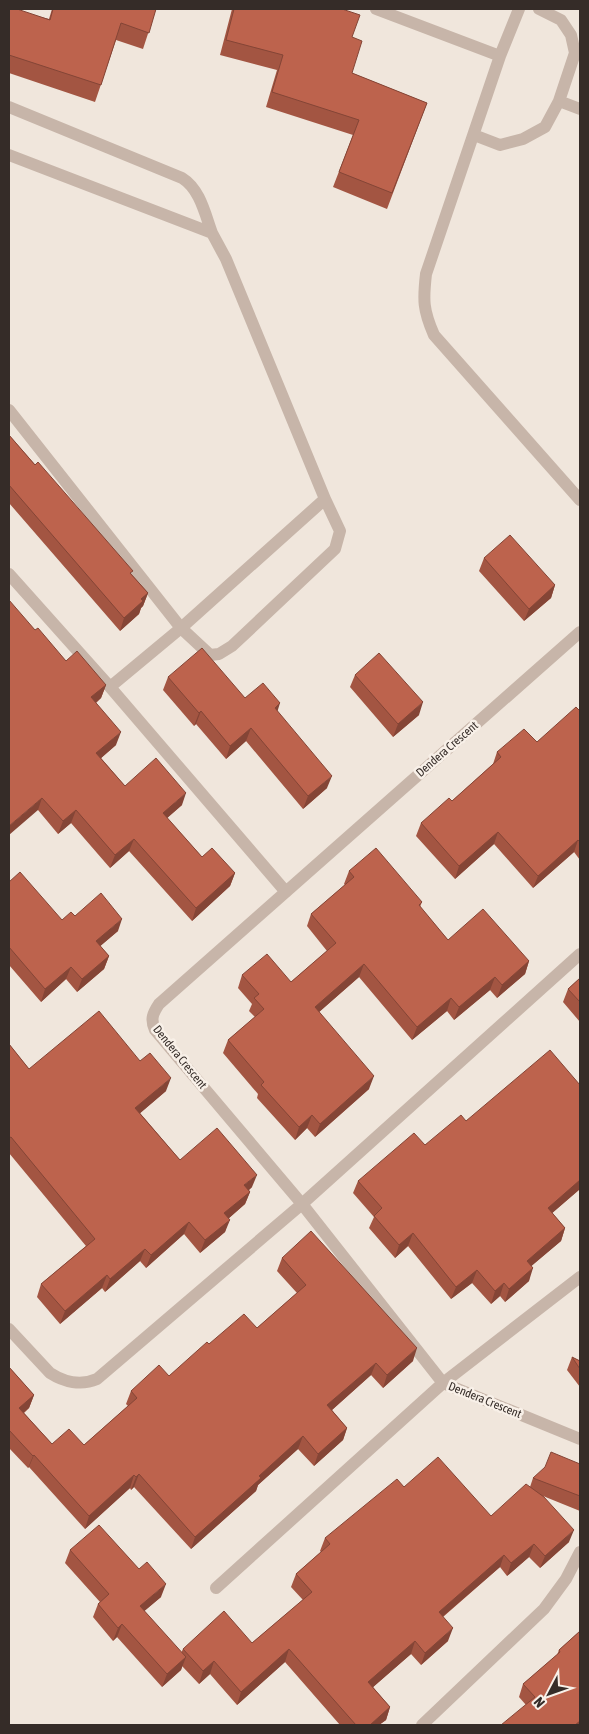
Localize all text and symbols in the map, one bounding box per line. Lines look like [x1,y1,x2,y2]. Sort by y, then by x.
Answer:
street label: Dendera Crescent [413,718,481,780]
street label: Dendera Crescent [150,1023,210,1092]
street label: Dendera Crescent [446,1379,524,1421]
north arrow [524,1669,574,1719]
text: N [530,1694,548,1711]

